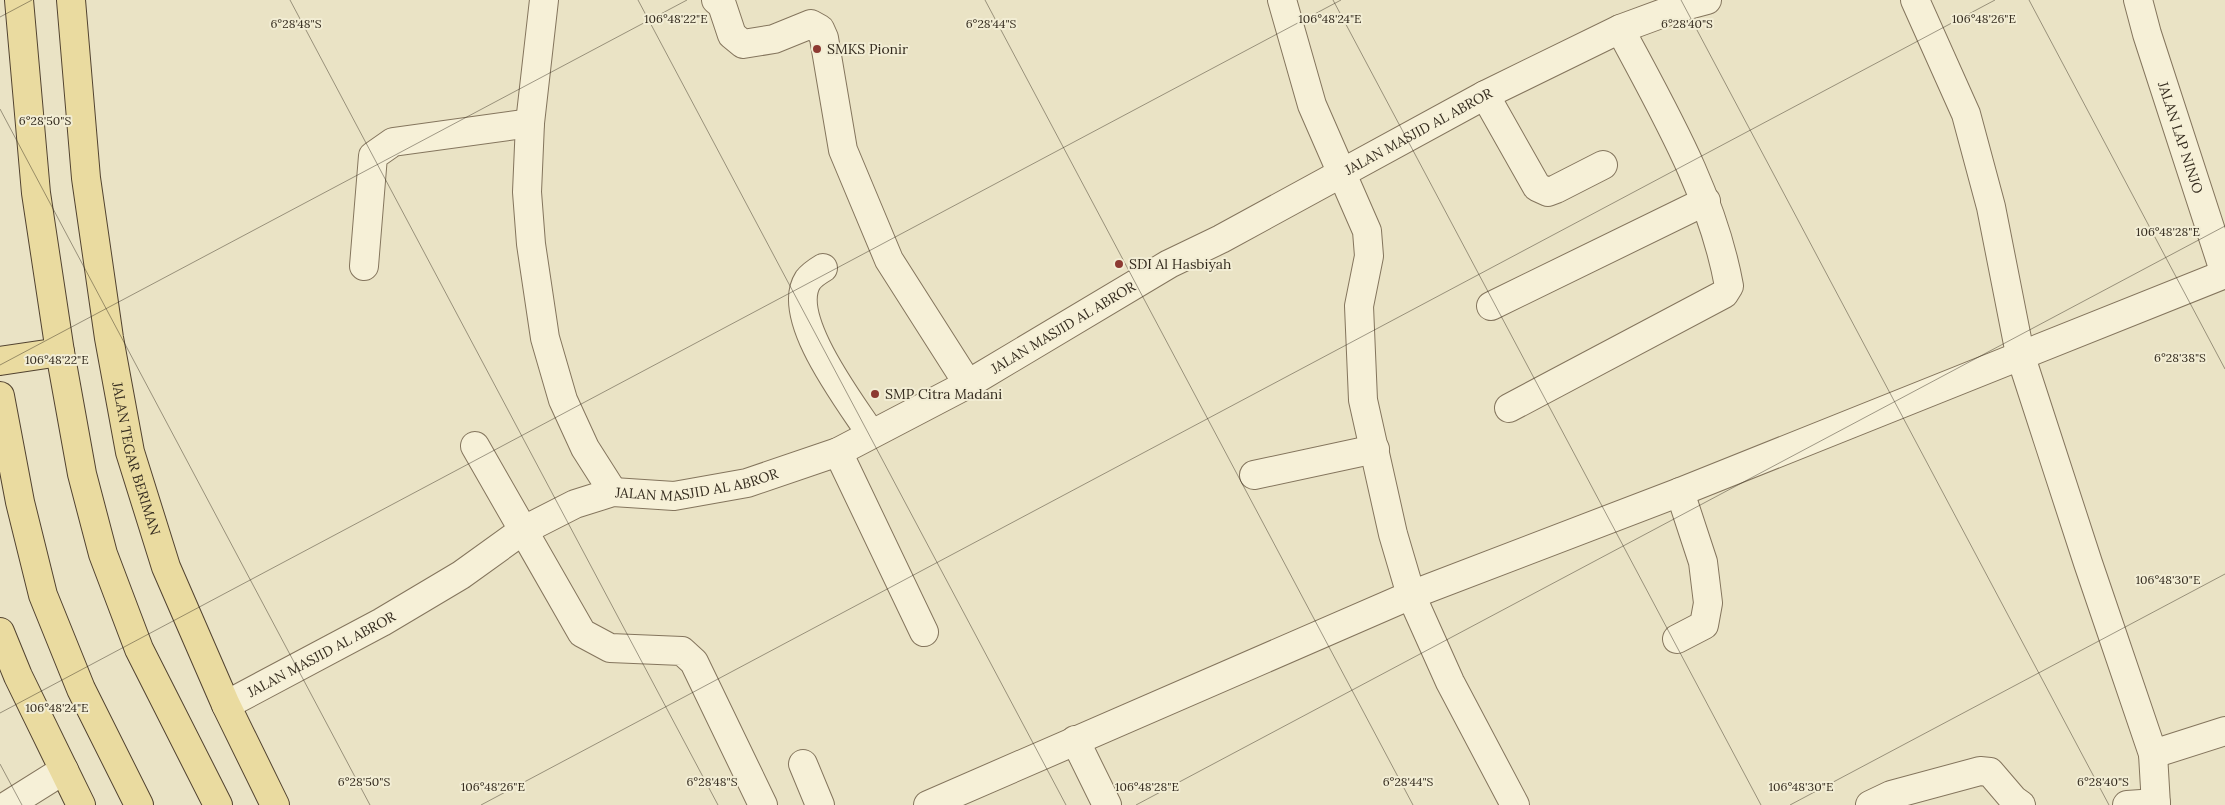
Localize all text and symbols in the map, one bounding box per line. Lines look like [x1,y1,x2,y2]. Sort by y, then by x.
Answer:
text: 106°48'22"E [644,11,708,26]
text: 106°48'24"E [1298,11,1362,26]
text: 106°48'26"E [1952,11,2016,26]
text: 6°28'48"S [270,16,322,31]
text: 6°28'44"S [966,16,1017,31]
text: 6°28'40"S [1661,16,1713,31]
place label: SMKS Pionir [827,40,908,58]
marker: SMKS Pionir [811,43,823,55]
street label: JALAN LAP NINJO [2154,78,2207,196]
street label: JALAN MASJID AL ABROR [1341,84,1495,179]
text: 6°28'50"S [19,113,71,128]
text: 106°48'28"E [2136,224,2200,239]
place label: SDI Al Hasbiyah [1129,255,1231,273]
marker: SDI Al Hasbiyah [1113,258,1125,270]
street label: JALAN MASJID AL ABROR [987,277,1139,378]
text: 6°28'38"S [2154,350,2206,365]
text: 106°48'22"E [25,352,89,367]
street label: JALAN TEGAR BERIMAN [108,379,165,538]
place label: SMP Citra Madani [885,385,1002,403]
marker: SMP Citra Madani [869,388,881,400]
street label: JALAN MASJID AL ABROR [614,464,781,505]
text: 106°48'30"E [2136,572,2200,587]
street label: JALAN MASJID AL ABROR [243,607,399,701]
text: 106°48'24"E [25,700,89,715]
text: 6°28'50"S [338,774,390,789]
text: 6°28'48"S [686,774,738,789]
text: 6°28'44"S [1383,774,1434,789]
text: 6°28'40"S [2077,774,2129,789]
text: 106°48'26"E [461,779,525,794]
text: 106°48'28"E [1115,779,1179,794]
text: 106°48'30"E [1769,779,1833,794]

